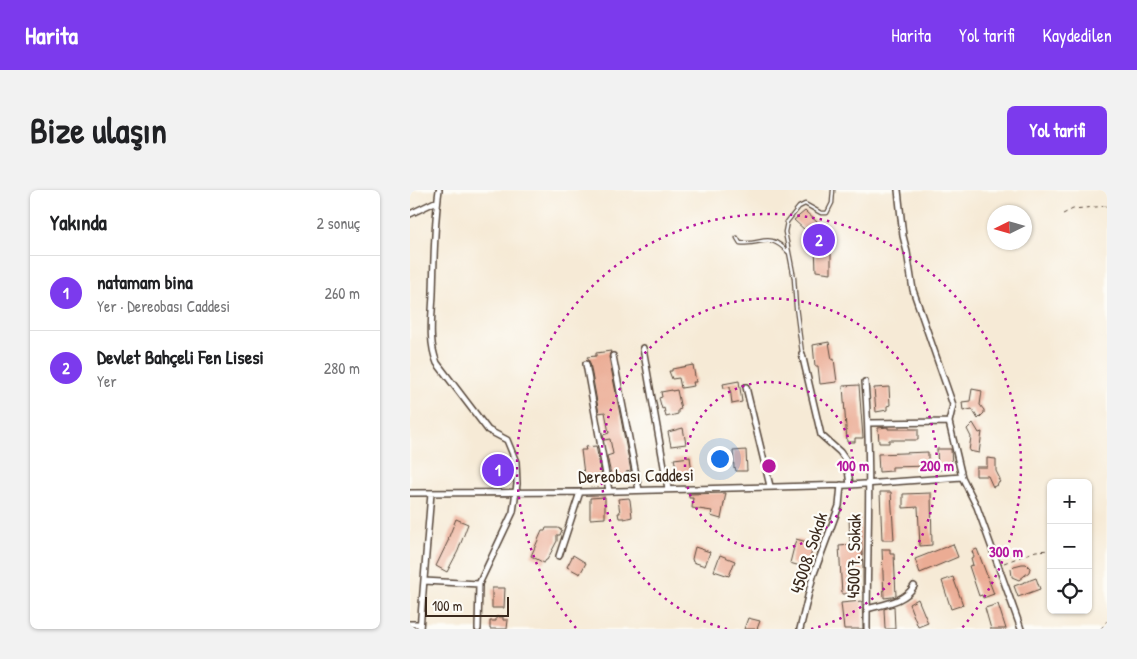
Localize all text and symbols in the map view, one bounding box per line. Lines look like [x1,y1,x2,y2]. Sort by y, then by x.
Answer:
text: Harita [25,19,78,51]
text: Harita [891,23,931,48]
text: Yol tarifi [959,23,1015,48]
text: Kaydedilen [1043,23,1112,48]
button: Yol tarifi [1007,106,1107,155]
text: Bize ulaşın [30,107,167,154]
north arrow [987,205,1032,250]
text: Yakında [50,208,107,237]
text: 2 sonuç [316,212,360,234]
pin: 2 [803,221,835,259]
text: natamam bina [97,269,193,295]
text: 1 [63,282,69,304]
text: 260 m [324,282,360,304]
text: Yer · Dereobası Caddesi [97,295,230,317]
text: Devlet Bahçeli Fen Lisesi [97,344,264,370]
text: 2 [62,357,70,379]
text: 280 m [324,357,360,379]
text: Yer [97,370,117,392]
your location [707,446,733,472]
pin: 1 [482,451,514,489]
text: 100 m [837,455,869,476]
text: 200 m [920,455,954,476]
centre of rings [760,457,778,475]
street label: Dereobası Caddesi [578,462,694,489]
map controls [1047,479,1092,614]
button: + [1047,479,1092,524]
street label: 45008. Sokak [784,509,834,597]
street label: 45007. Sokak [840,513,867,599]
button: − [1047,524,1092,569]
text: 300 m [989,541,1023,562]
button: locate [1047,569,1092,614]
scale bar [425,594,509,617]
text: 100 m [432,596,462,615]

